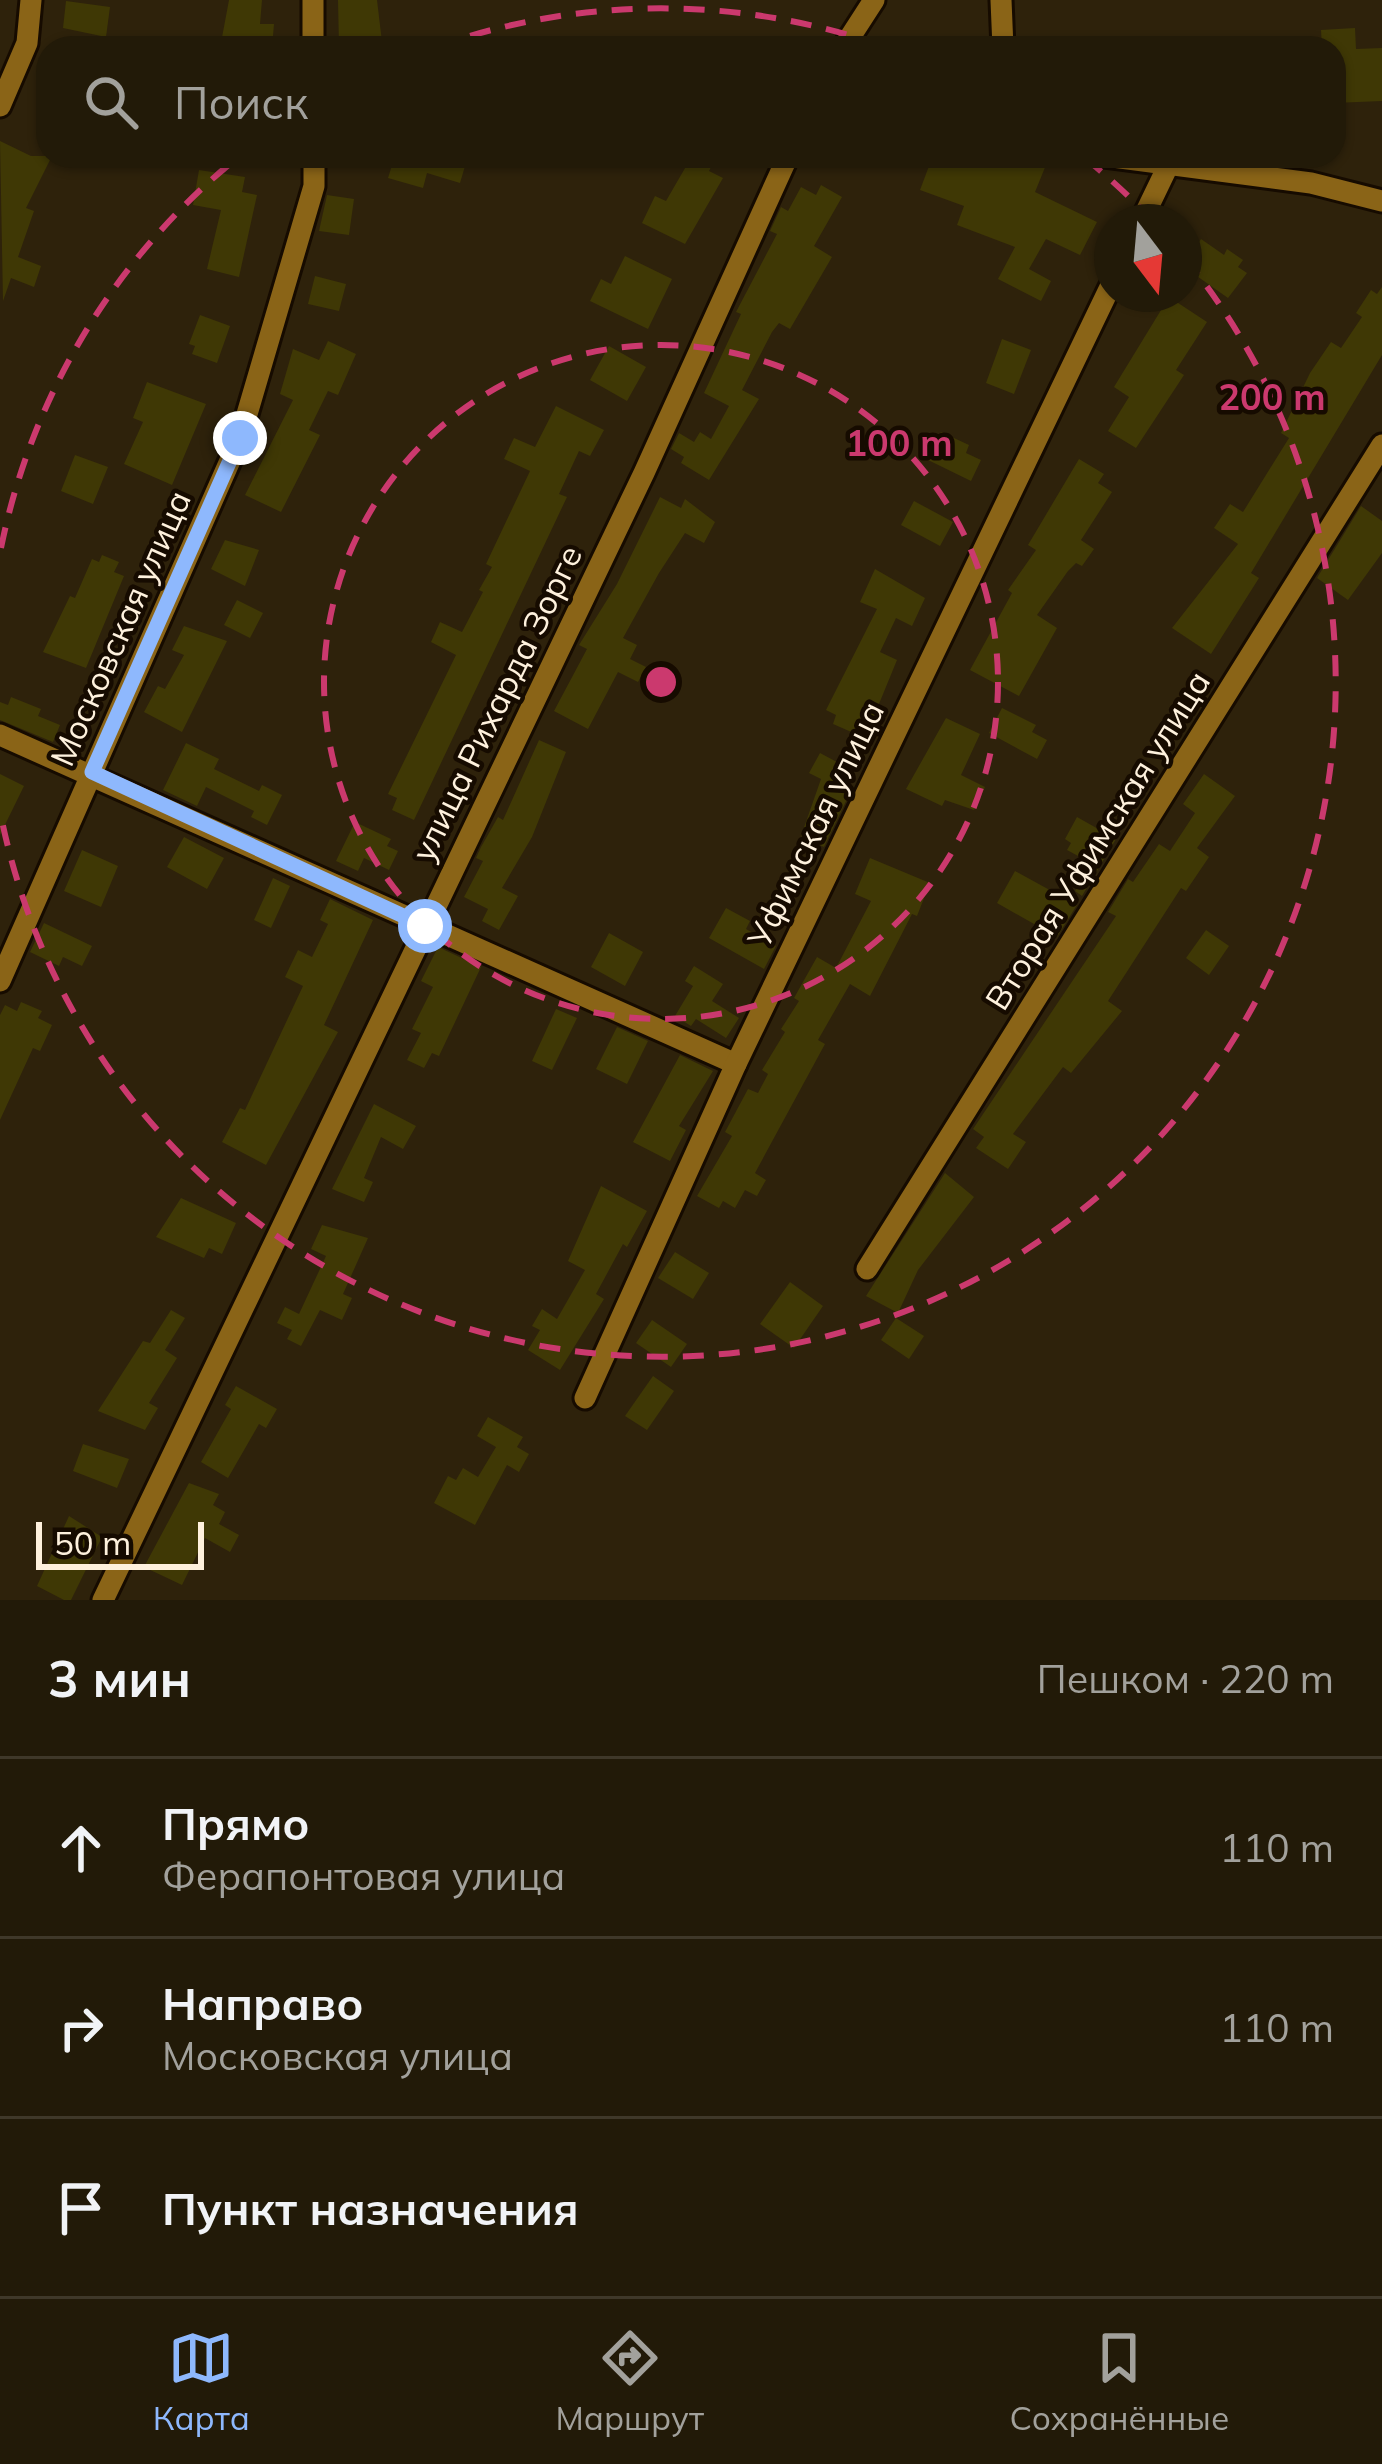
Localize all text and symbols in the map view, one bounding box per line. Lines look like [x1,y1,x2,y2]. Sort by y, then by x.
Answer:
search box [36,36,1346,168]
icon: search [78,69,144,135]
text: Поиск [174,74,308,130]
north arrow [1094,204,1202,312]
text: 200 m [1218,374,1326,419]
route end [213,411,267,465]
text: 100 m [845,420,953,465]
street label: Московская улица [41,484,199,772]
street label: улица Рихарда Зорге [402,538,590,868]
centre of rings [640,661,682,703]
street label: Вторая Уфимская улица [976,663,1218,1017]
street label: Уфимская улица [737,695,892,954]
route start [398,899,452,953]
scale bar [36,1516,204,1569]
text: 50 m [54,1522,131,1563]
text: 3 мин [48,1646,191,1710]
text: Пешком · 220 m [1037,1654,1334,1703]
text: Прямо [162,1795,310,1851]
icon: ahead [48,1815,114,1881]
text: 110 m [1219,1823,1334,1872]
text: Ферапонтовая улица [162,1851,565,1900]
text: Направо [162,1975,363,2031]
icon: right [48,1995,114,2061]
text: 110 m [1219,2003,1334,2052]
text: Московская улица [162,2031,513,2080]
icon: arrive [48,2175,114,2241]
text: Пункт назначения [162,2180,579,2236]
tab: Карта [153,2325,250,2438]
tab: Маршрут [556,2325,704,2438]
tab: Сохранённые [1010,2325,1229,2438]

